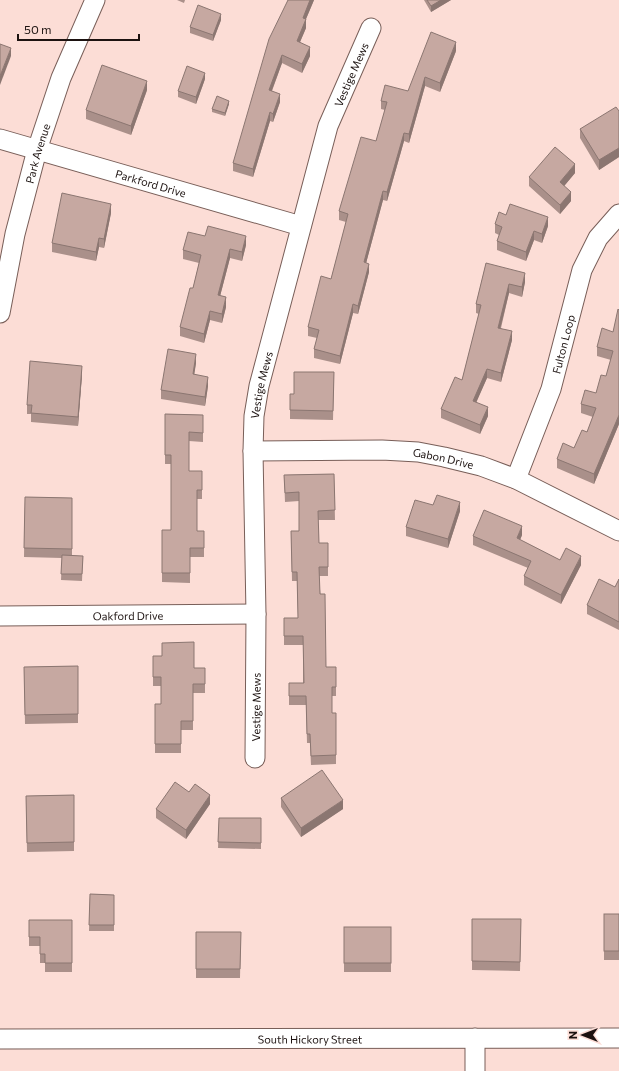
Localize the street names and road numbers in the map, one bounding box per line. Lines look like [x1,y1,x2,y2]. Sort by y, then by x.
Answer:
street label: Vestige Mews [331,40,370,108]
street label: Park Avenue [22,121,52,185]
street label: Parkford Drive [114,166,188,199]
street label: Fulton Loop [549,313,577,375]
street label: Vestige Mews [247,350,274,419]
street label: Gabon Drive [413,445,475,471]
street label: Oakford Drive [93,608,164,622]
street label: Vestige Mews [249,673,262,741]
street label: South Hickory Street [258,1032,363,1045]

